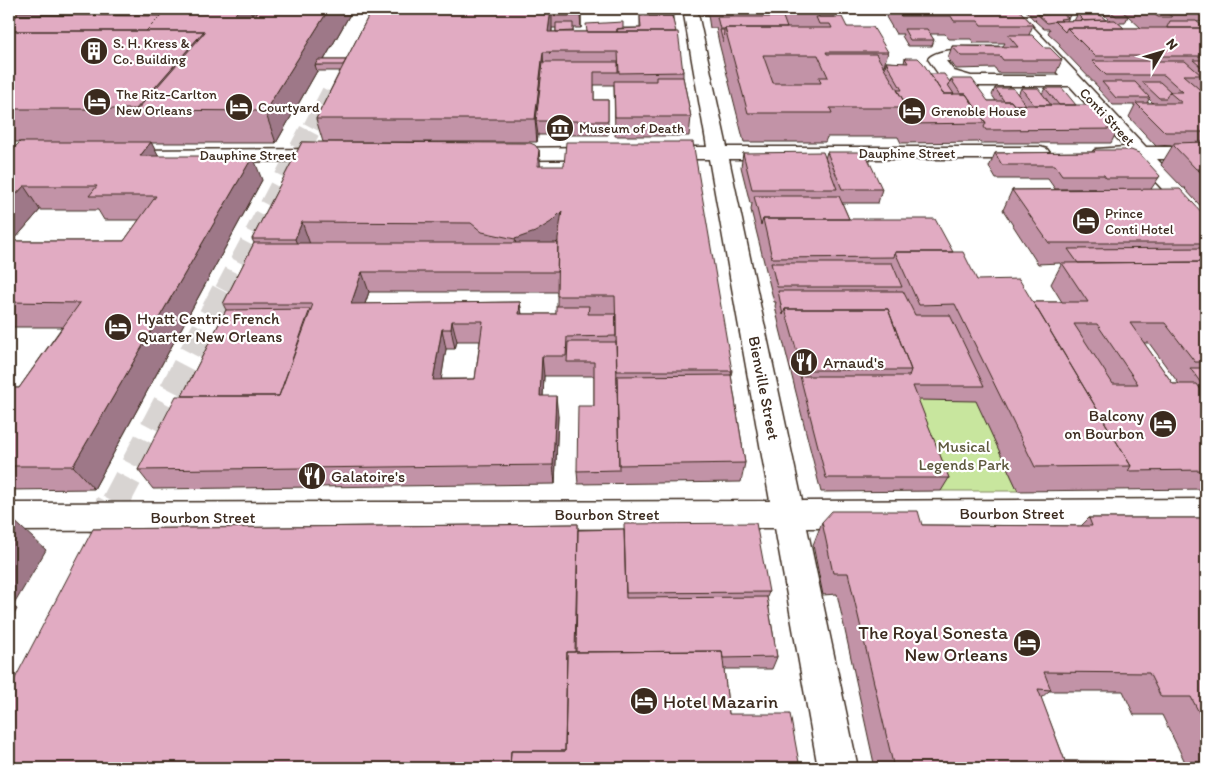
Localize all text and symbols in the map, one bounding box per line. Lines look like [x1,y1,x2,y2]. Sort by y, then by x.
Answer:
north arrow [1138,28,1188,78]
place label: S. H. Kress & Co. Building [113,35,190,68]
text: N [1162,35,1181,53]
building icon: S. H. Kress & Co. Building [79,36,109,66]
street label: Conti Street [1076,84,1138,150]
place label: The Ritz-Carlton New Orleans [116,86,217,119]
hotel icon: The Ritz-Carlton New Orleans [82,87,112,117]
hotel icon: Courtyard [224,92,254,122]
hotel icon: Grenoble House [897,96,927,126]
place label: Courtyard [258,99,320,116]
place label: Grenoble House [931,103,1026,120]
museum icon: Museum of Death [545,113,575,143]
place label: Museum of Death [579,120,684,137]
street label: Dauphine Street [858,145,956,162]
street label: Dauphine Street [199,147,297,164]
place label: Prince Conti Hotel [1105,205,1174,238]
hotel icon: Prince Conti Hotel [1071,206,1101,236]
place label: Hyatt Centric French Quarter New Orleans [137,309,282,346]
hotel icon: Hyatt Centric French Quarter New Orleans [103,312,133,342]
street label: Bienville Street [745,334,783,442]
restaurant icon: Arnaud's [789,347,819,377]
place label: Arnaud's [823,353,884,372]
place label: Balcony on Bourbon [1064,406,1144,443]
hotel icon: Balcony on Bourbon [1148,409,1178,439]
park label: Musical Legends Park [918,437,1010,474]
restaurant icon: Galatoire's [297,461,327,491]
place label: Galatoire's [331,467,405,486]
street label: Bourbon Street [959,504,1065,523]
street label: Bourbon Street [554,505,660,524]
street label: Bourbon Street [150,508,256,527]
place label: The Royal Sonesta New Orleans [858,621,1008,666]
hotel icon: The Royal Sonesta New Orleans [1012,628,1042,658]
hotel icon: Hotel Mazarin [629,686,659,716]
place label: Hotel Mazarin [663,690,778,713]

